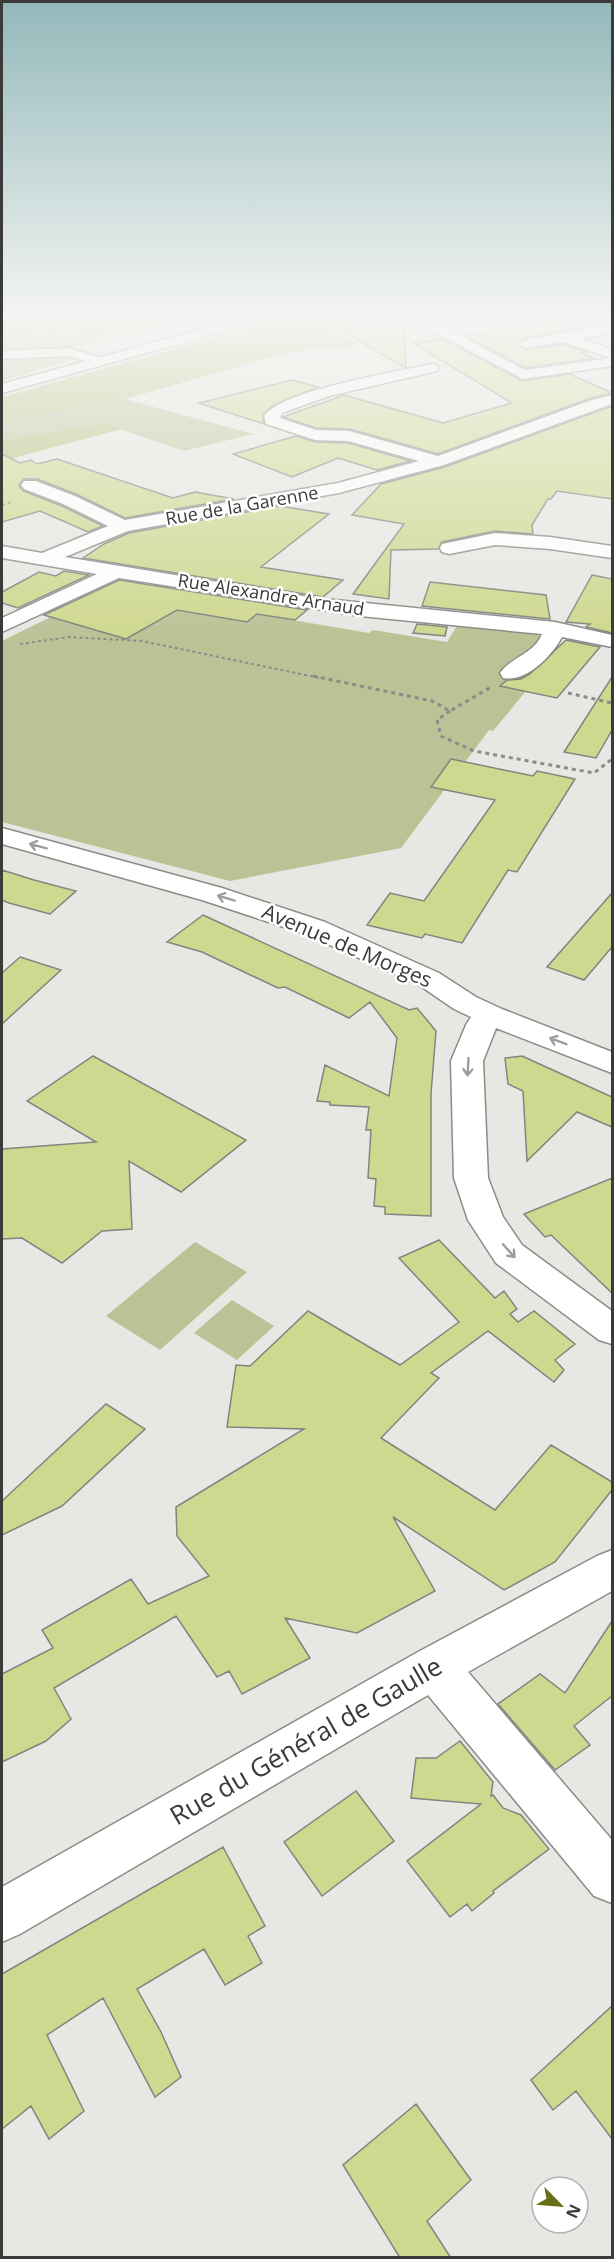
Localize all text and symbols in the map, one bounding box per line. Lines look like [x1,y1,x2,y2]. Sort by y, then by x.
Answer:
street label: Rue de la Garenne [164,480,320,530]
street label: Rue Alexandre Arnaud [176,567,366,621]
one-way arrow [29,840,48,852]
one-way arrow [217,892,236,903]
street label: Avenue de Morges [258,897,437,994]
one-way arrow [549,1035,568,1046]
one-way arrow [462,1056,473,1076]
one-way arrow [502,1243,516,1258]
street label: Rue du Général de Gaulle [163,1647,448,1833]
north arrow [530,2175,590,2235]
text: N [561,2201,586,2222]

